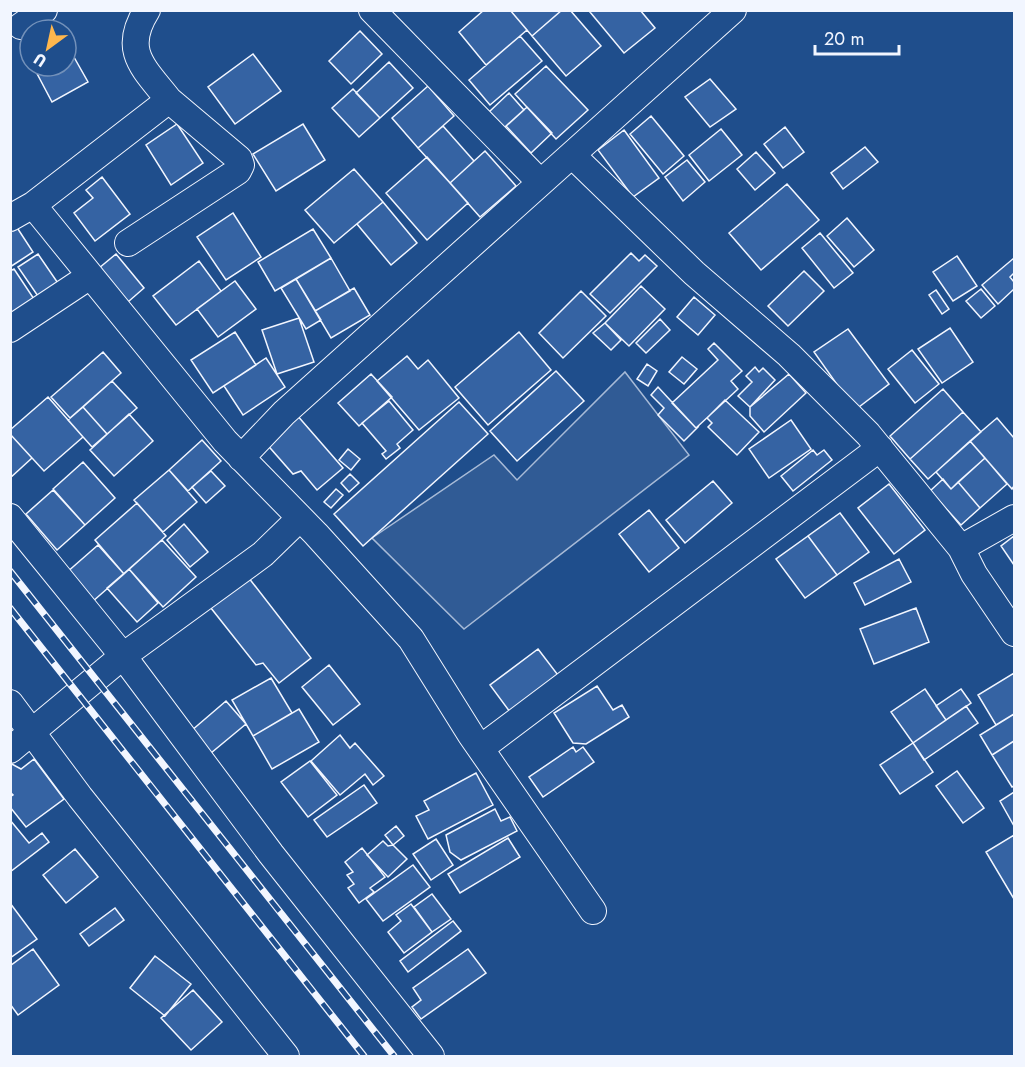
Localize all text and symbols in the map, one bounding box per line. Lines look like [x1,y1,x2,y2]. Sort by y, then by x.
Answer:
north arrow [18,18,78,78]
scale bar [815,18,899,56]
text: 20 m [824,26,864,52]
text: U [29,47,51,73]

